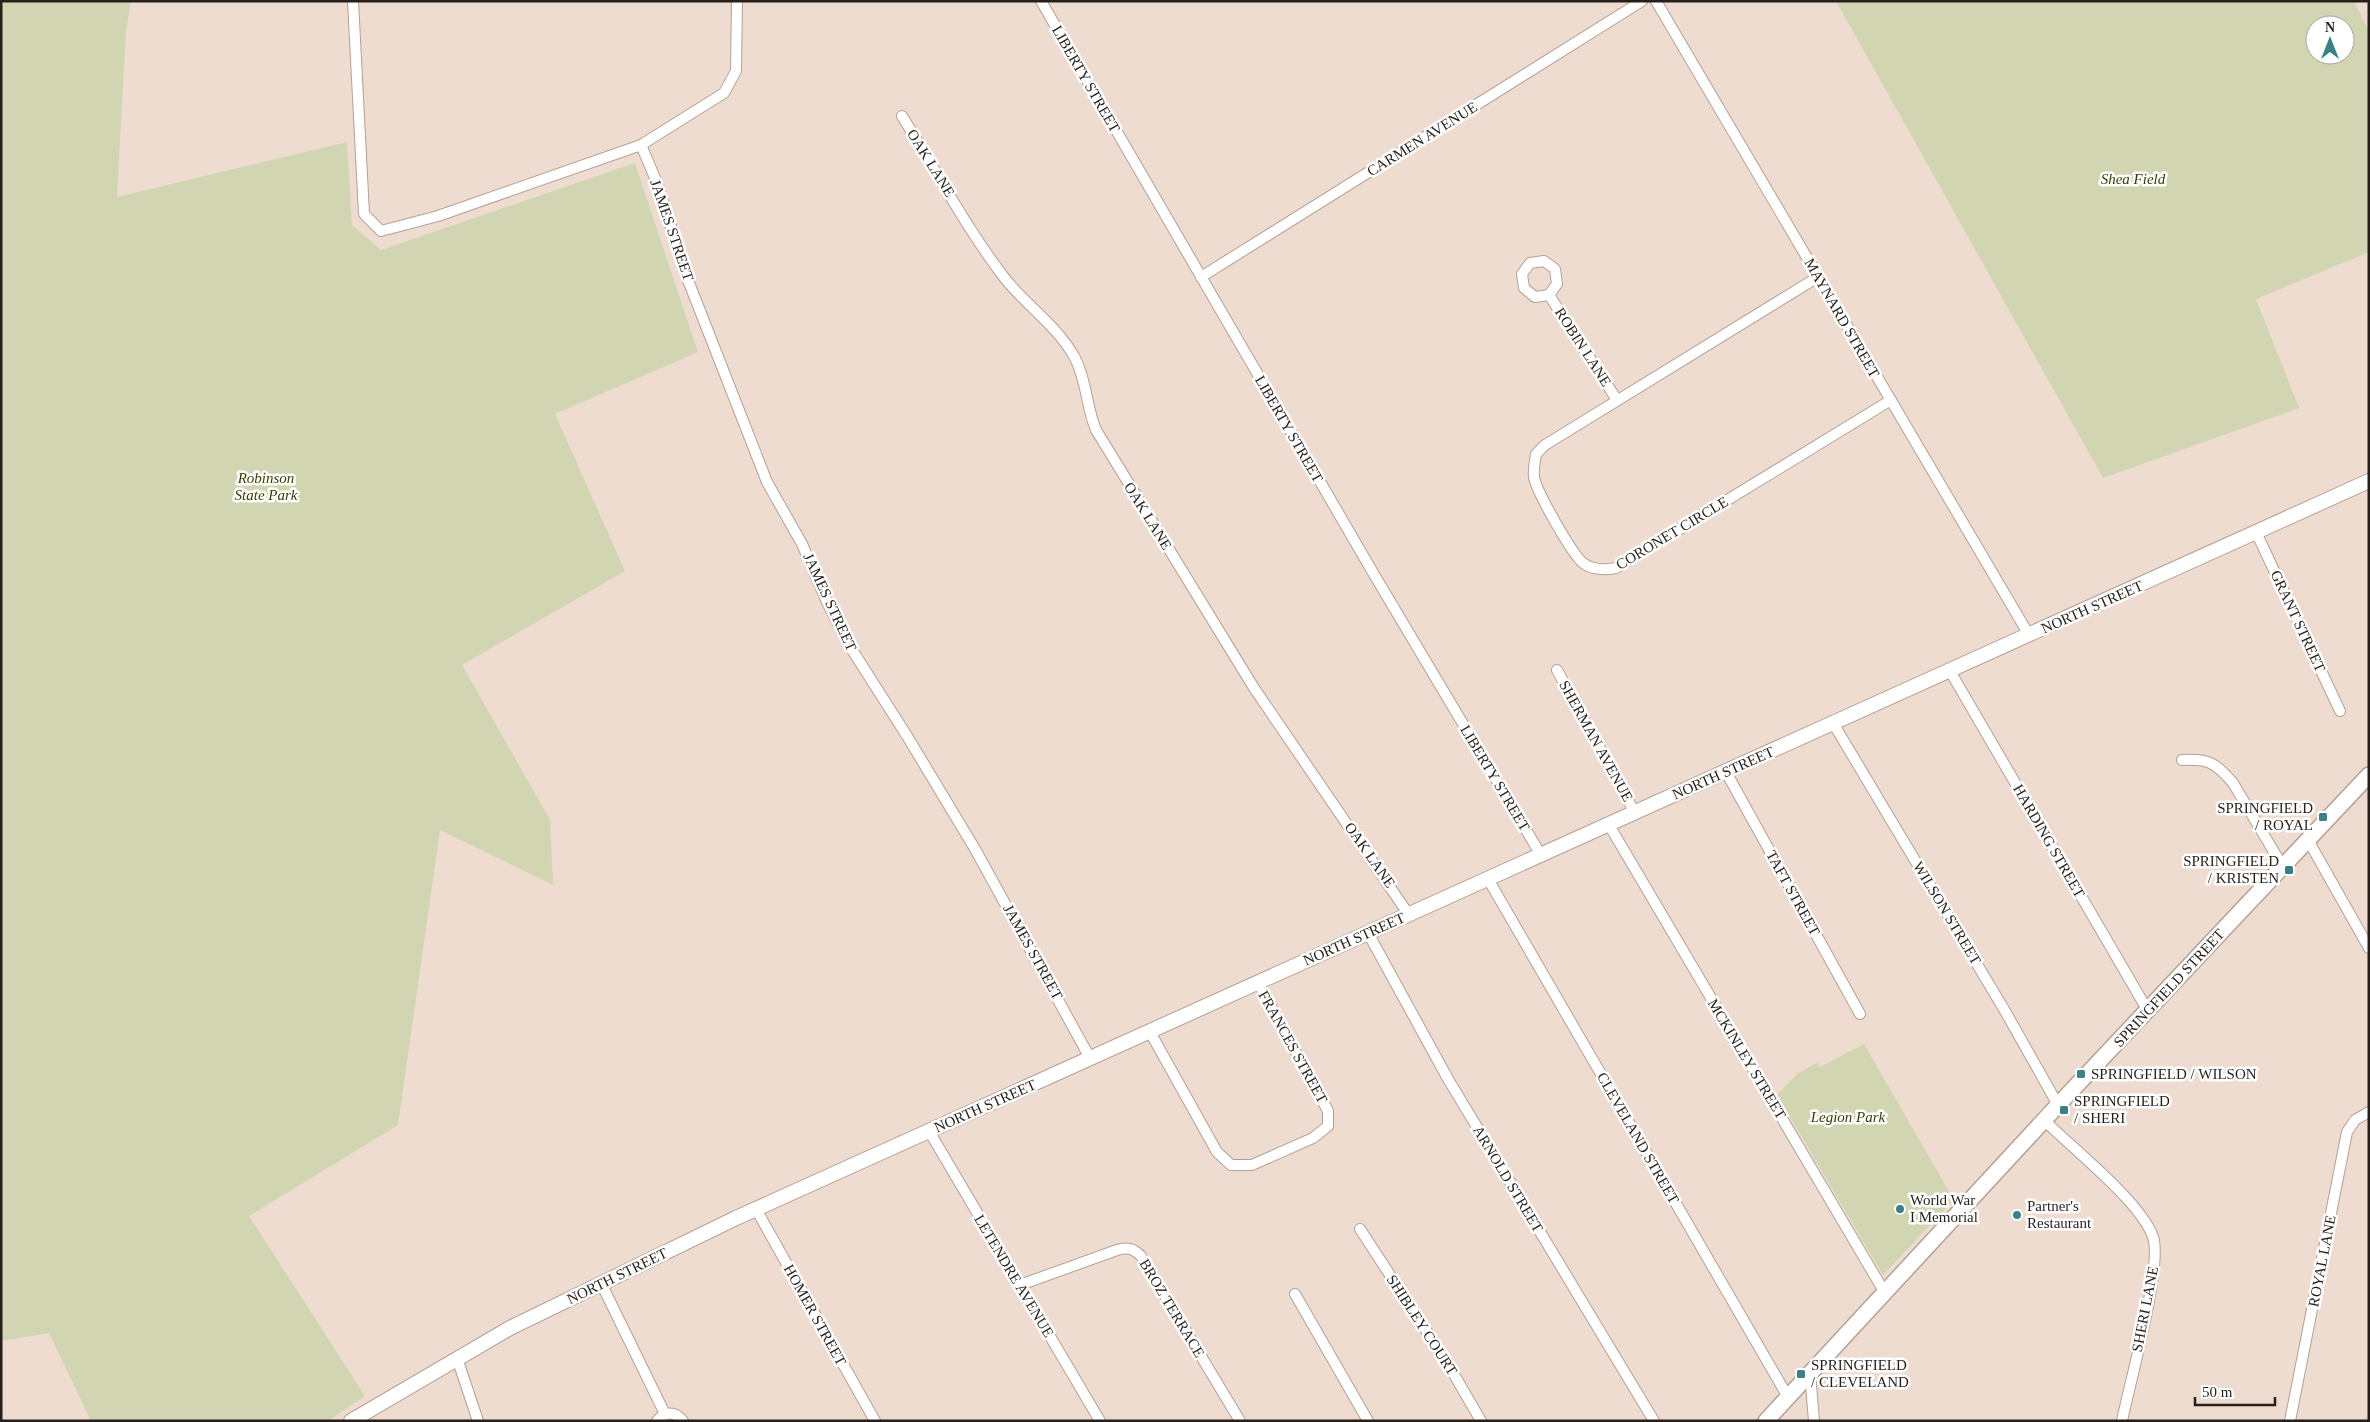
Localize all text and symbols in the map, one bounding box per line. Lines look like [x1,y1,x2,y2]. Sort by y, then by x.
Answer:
north arrow [2305,15,2355,65]
text: N [2325,20,2335,35]
street label: LIBERTY STREET [1049,23,1123,135]
street label: CARMEN AVENUE [1364,99,1480,179]
street label: OAK LANE [904,126,958,200]
park label: Shea Field [2101,171,2166,187]
street label: JAMES STREET [647,177,697,283]
street label: MAYNARD STREET [1801,256,1883,380]
street label: ROBIN LANE [1552,305,1614,389]
street label: LIBERTY STREET [1252,373,1326,485]
park label: Robinson State Park [235,470,298,503]
street label: OAK LANE [1121,479,1175,553]
street label: CORONET CIRCLE [1613,493,1731,573]
street label: JAMES STREET [800,550,860,654]
street label: GRANT STREET [2267,568,2329,674]
street label: NORTH STREET [2039,577,2145,637]
street label: SHERMAN AVENUE [1556,678,1636,804]
street label: LIBERTY STREET [1457,722,1533,834]
street label: NORTH STREET [1670,743,1776,803]
street label: HARDING STREET [2010,782,2088,900]
place label: SPRINGFIELD / ROYAL [2217,800,2313,833]
marker: SPRINGFIELD / ROYAL [2317,811,2329,823]
street label: OAK LANE [1342,819,1398,891]
street label: TAFT STREET [1763,848,1823,938]
place label: SPRINGFIELD / KRISTEN [2183,853,2279,886]
street label: WILSON STREET [1910,859,1984,967]
marker: SPRINGFIELD / KRISTEN [2283,864,2295,876]
street label: JAMES STREET [1000,902,1066,1002]
street label: NORTH STREET [1301,909,1407,969]
street label: SPRINGFIELD STREET [2110,926,2228,1050]
street label: FRANCES STREET [1255,988,1331,1106]
street label: MCKINLEY STREET [1705,996,1789,1122]
place label: SPRINGFIELD / WILSON [2091,1066,2257,1082]
marker: SPRINGFIELD / WILSON [2075,1068,2087,1080]
street label: CLEVELAND STREET [1594,1070,1682,1206]
street label: NORTH STREET [932,1076,1038,1136]
place label: SPRINGFIELD / SHERI [2074,1093,2170,1126]
marker: SPRINGFIELD / SHERI [2058,1104,2070,1116]
park label: Legion Park [1810,1109,1886,1125]
street label: ARNOLD STREET [1470,1123,1546,1235]
place label: World War I Memorial [1910,1192,1978,1225]
place label: Partner's Restaurant [2027,1198,2092,1231]
marker: World War I Memorial [1894,1203,1906,1215]
marker: Partner's Restaurant [2011,1209,2023,1221]
street label: LETENDRE AVENUE [971,1212,1057,1340]
street label: ROYAL LANE [2305,1214,2339,1308]
street label: NORTH STREET [564,1245,670,1307]
street label: BROZ TERRACE [1136,1256,1208,1360]
street label: HOMER STREET [781,1262,849,1368]
street label: SHERI LANE [2129,1265,2161,1353]
street label: SHIBLEY COURT [1384,1272,1460,1378]
place label: SPRINGFIELD / CLEVELAND [1811,1357,1909,1390]
marker: SPRINGFIELD / CLEVELAND [1795,1368,1807,1380]
scale bar [2195,1374,2275,1406]
text: 50 m [2202,1384,2233,1400]

